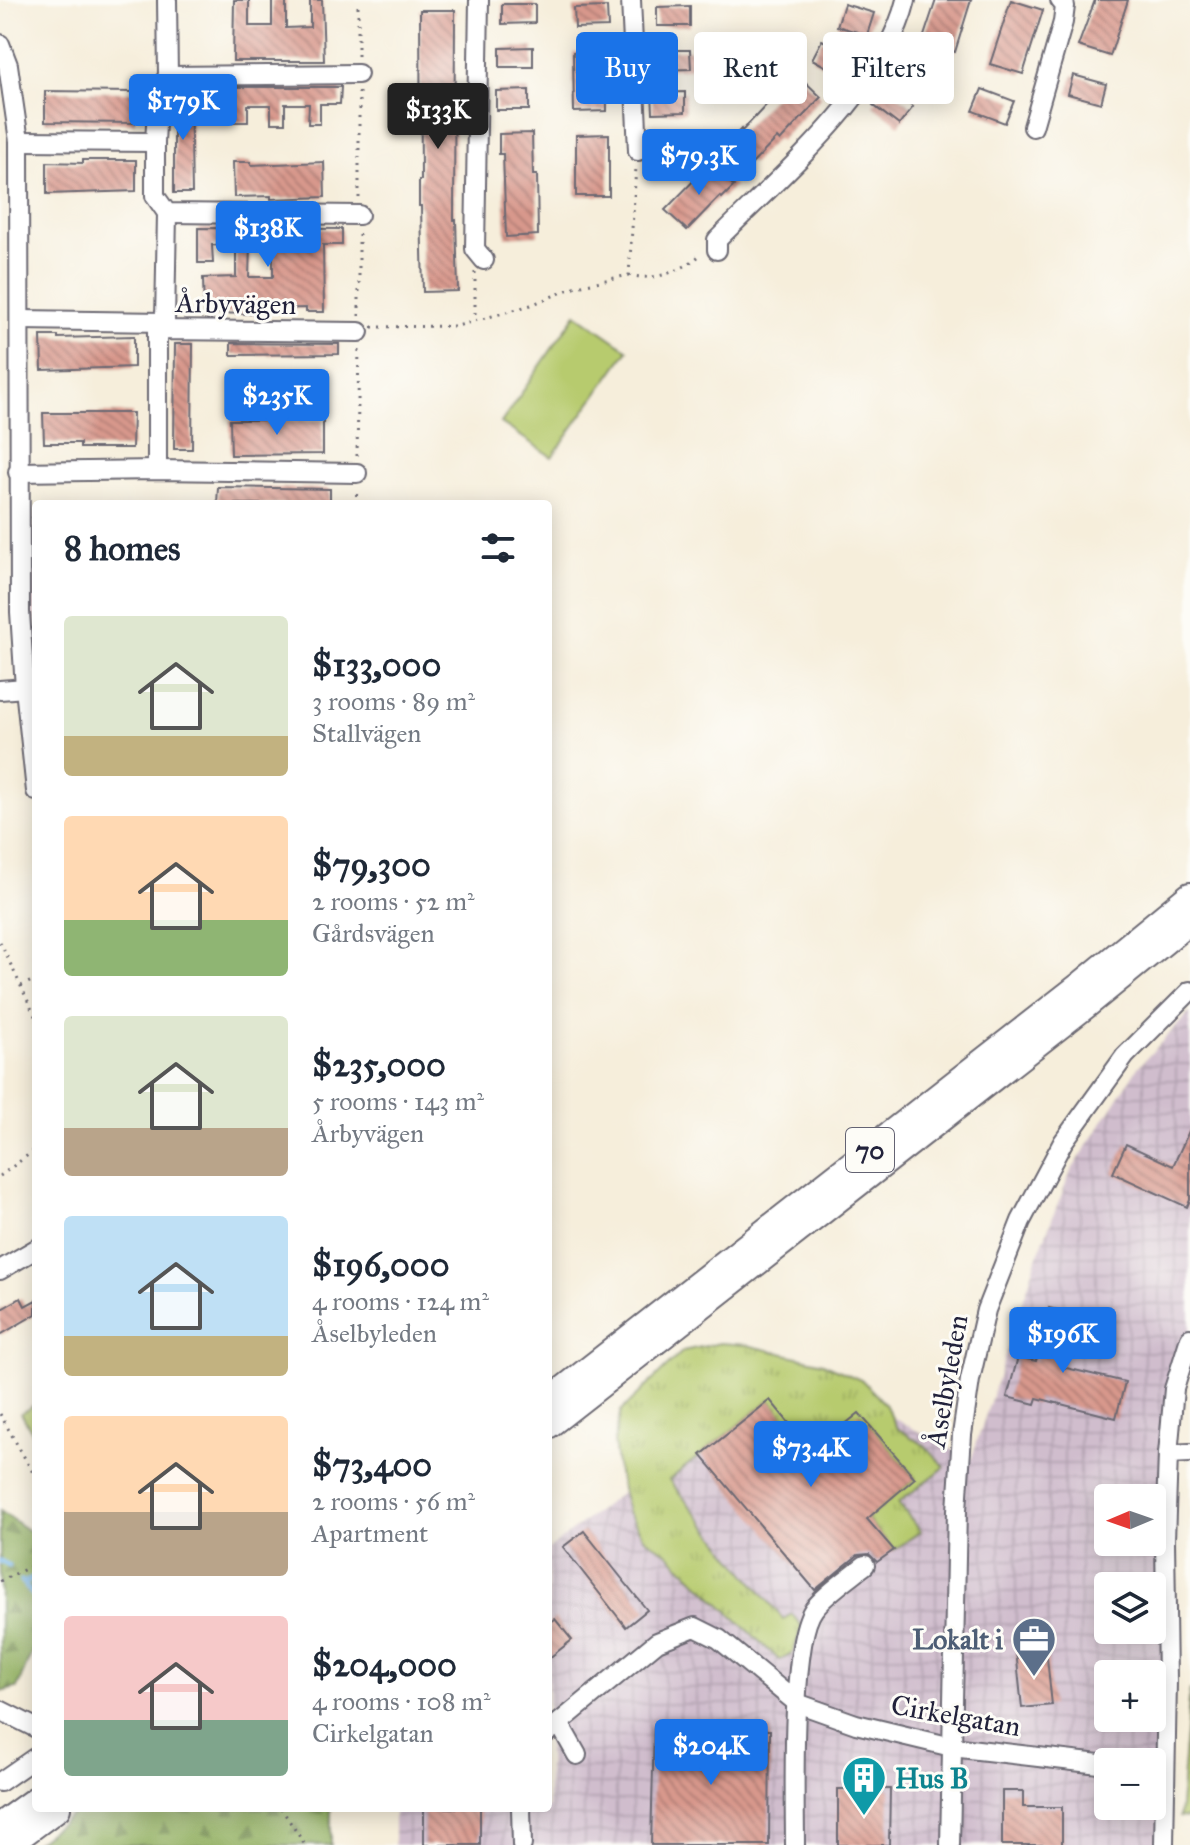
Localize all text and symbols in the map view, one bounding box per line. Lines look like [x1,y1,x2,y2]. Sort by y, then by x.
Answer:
chip: Buy [576,32,678,104]
chip: Rent [694,32,807,104]
chip: Filters [823,32,954,104]
pin: $179K [127,74,239,142]
pin: $133K [382,83,494,151]
text: $179K [147,84,219,116]
text: $133K [405,93,471,125]
pin: $79.3K [634,129,764,197]
text: $79.3K [660,139,738,171]
pin: $138K [212,201,324,269]
text: $138K [234,211,302,243]
street label: Årbyvägen [174,285,297,322]
pin: $235K [221,369,333,437]
text: $235K [242,379,312,411]
icon: filters [476,526,520,570]
text: 8 homes [64,528,180,569]
text: $133,000 [312,644,441,685]
icon: home [128,648,224,744]
text: 3 rooms · 89 m² [312,685,475,717]
text: Stallvägen [312,717,421,749]
text: $79,300 [312,844,431,885]
icon: home [128,848,224,944]
text: 2 rooms · 52 m² [312,885,475,917]
text: Gårdsvägen [312,917,435,949]
text: $235,000 [312,1044,446,1085]
icon: home [128,1048,224,1144]
text: 5 rooms · 143 m² [312,1085,484,1117]
text: Årbyvägen [312,1117,424,1149]
road number: 70 [846,1128,894,1172]
text: $196,000 [312,1244,449,1285]
icon: home [128,1248,224,1344]
text: 4 rooms · 124 m² [312,1285,489,1317]
pin: $196K [1007,1307,1119,1375]
street label: Åselbyleden [917,1312,975,1451]
text: Åselbyleden [312,1317,437,1349]
text: $196K [1027,1317,1099,1349]
pin: $73.4K [746,1421,876,1489]
text: $73.4K [772,1431,850,1463]
text: $73,400 [312,1444,432,1485]
icon: home [128,1448,224,1544]
north arrow [1094,1484,1166,1556]
map controls [1094,1484,1166,1820]
text: 2 rooms · 56 m² [312,1485,475,1517]
text: Apartment [312,1517,428,1549]
button: layers [1094,1572,1166,1644]
office icon: Lokalt i [1010,1615,1058,1678]
place label: Lokalt i [912,1622,1003,1657]
text: $204,000 [312,1644,457,1685]
icon: home [128,1648,224,1744]
button: + [1094,1660,1166,1732]
text: 4 rooms · 108 m² [312,1685,491,1717]
street label: Cirkelgatan [888,1687,1023,1744]
text: Cirkelgatan [312,1717,434,1749]
pin: $204K [655,1719,767,1787]
text: $204K [673,1729,749,1761]
button: − [1094,1748,1166,1820]
building icon: Hus B [840,1754,888,1817]
place label: Hus B [895,1761,969,1796]

